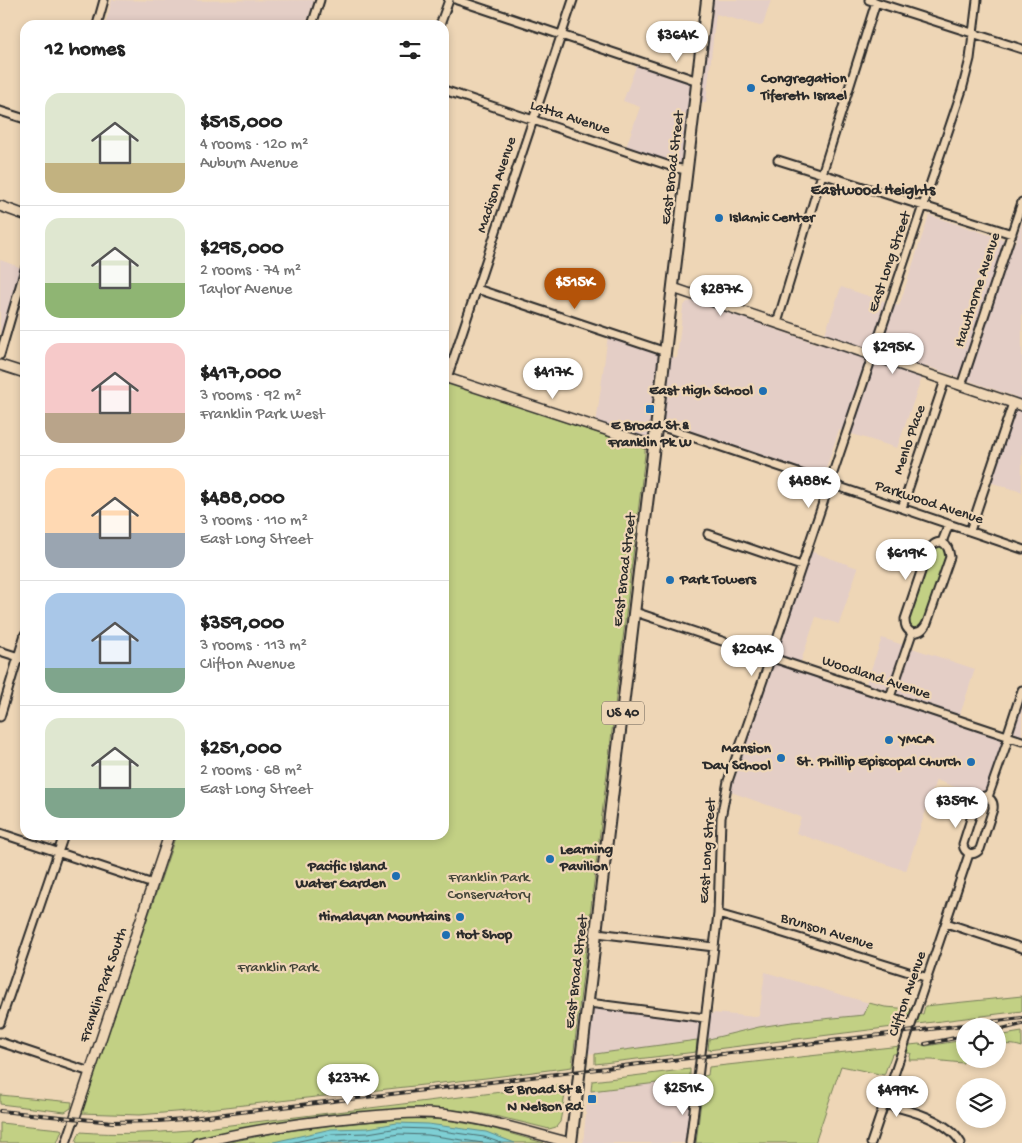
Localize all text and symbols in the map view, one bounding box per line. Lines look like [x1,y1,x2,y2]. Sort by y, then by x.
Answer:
pin: $364K [642,20,712,63]
text: $364K [657,27,697,46]
icon: filters [396,36,424,64]
text: 12 homes [45,38,124,63]
place label: Congregation Tifereth Israel [760,70,848,105]
marker: Congregation Tifereth Israel [745,82,757,94]
street label: Latta Avenue [528,97,613,139]
street label: East Broad Street [657,108,689,226]
text: $515,000 [200,111,282,136]
icon: home [85,113,145,173]
street label: Madison Avenue [473,134,521,235]
text: 4 rooms · 120 m² [200,136,308,155]
text: Auburn Avenue [200,155,298,174]
district label: Eastwood Heights [811,182,936,201]
street label: East Long Street [864,207,916,315]
place label: Islamic Center [729,209,816,227]
marker: Islamic Center [713,212,725,224]
street label: Hawthorne Avenue [951,230,1005,350]
text: $295,000 [200,237,284,262]
icon: home [85,238,145,298]
text: 2 rooms · 74 m² [200,262,301,281]
pin: $515K [540,268,610,310]
text: $515K [555,274,595,293]
pin: $287K [686,274,756,317]
text: Taylor Avenue [200,281,292,300]
text: $287K [701,281,741,300]
pin: $295K [858,332,928,375]
text: $295K [873,339,913,358]
pin: $417K [518,358,588,400]
text: $417,000 [200,362,281,387]
icon: home [85,363,145,423]
text: $417K [534,364,572,383]
place label: East High School [649,382,754,400]
marker: East High School [757,385,769,397]
text: 3 rooms · 92 m² [200,387,302,406]
street label: Menlo Place [890,402,930,477]
marker: E Broad St & Franklin Pk W [644,403,656,415]
text: Franklin Park West [200,406,324,425]
place label: E Broad St & Franklin Pk W [607,417,692,452]
pin: $488K [774,466,844,509]
text: $488K [788,473,830,492]
street label: Parkwood Avenue [871,477,986,529]
text: $488,000 [200,487,285,512]
icon: home [85,488,145,548]
street label: East Broad Street [609,510,641,628]
text: 3 rooms · 110 m² [200,512,308,531]
text: East Long Street [200,531,312,550]
pin: $619K [871,538,941,581]
text: $619K [887,545,925,564]
place label: Park Towers [679,571,757,589]
marker: Park Towers [664,574,676,586]
text: $359,000 [200,612,284,637]
icon: home [85,613,145,673]
pin: $204K [717,634,787,677]
text: 3 rooms · 113 m² [200,637,307,656]
text: $204K [732,641,772,660]
street label: Woodland Avenue [819,652,933,704]
text: Clifton Avenue [200,656,295,675]
road number: US 40 [602,701,644,724]
place label: YMCA [897,731,934,749]
marker: YMCA [883,734,895,746]
text: $251,000 [200,737,282,762]
icon: home [85,738,145,798]
place label: Mansion Day School [701,740,772,775]
marker: Mansion Day School [775,752,787,764]
place label: St. Phillip Episcopal Church [797,753,961,771]
marker: St. Phillip Episcopal Church [965,756,977,768]
text: 2 rooms · 68 m² [200,762,302,781]
text: East Long Street [200,781,312,800]
pin: $359K [921,786,991,829]
text: $359K [936,793,976,812]
street label: East Long Street [695,796,721,904]
place label: Learning Pavilion [559,841,613,876]
marker: Learning Pavilion [544,853,556,865]
place label: Pacific Island Water Garden [294,858,388,893]
park label: Franklin Park Conservatory [447,869,531,904]
marker: Pacific Island Water Garden [390,870,402,882]
place label: Himalayan Mountains [318,908,451,926]
street label: Brunson Avenue [777,909,876,955]
marker: Himalayan Mountains [454,911,466,923]
street label: East Broad Street [561,912,593,1030]
street label: Franklin Park South [76,925,132,1046]
place label: Hot Shop [456,926,513,944]
marker: Hot Shop [440,929,452,941]
street label: Clifton Avenue [885,949,931,1039]
park label: Franklin Park [237,959,320,977]
map controls [956,1018,1006,1128]
button: locate [956,1018,1006,1068]
pin: $237K [313,1064,383,1106]
text: $237K [328,1070,368,1089]
pin: $251K [648,1074,718,1116]
pin: $499K [862,1076,932,1118]
button: layers [956,1078,1006,1128]
text: $251K [664,1080,702,1099]
place label: E Broad St & N Nelson Rd [504,1081,584,1116]
text: $499K [877,1082,917,1101]
marker: E Broad St & N Nelson Rd [586,1093,598,1105]

